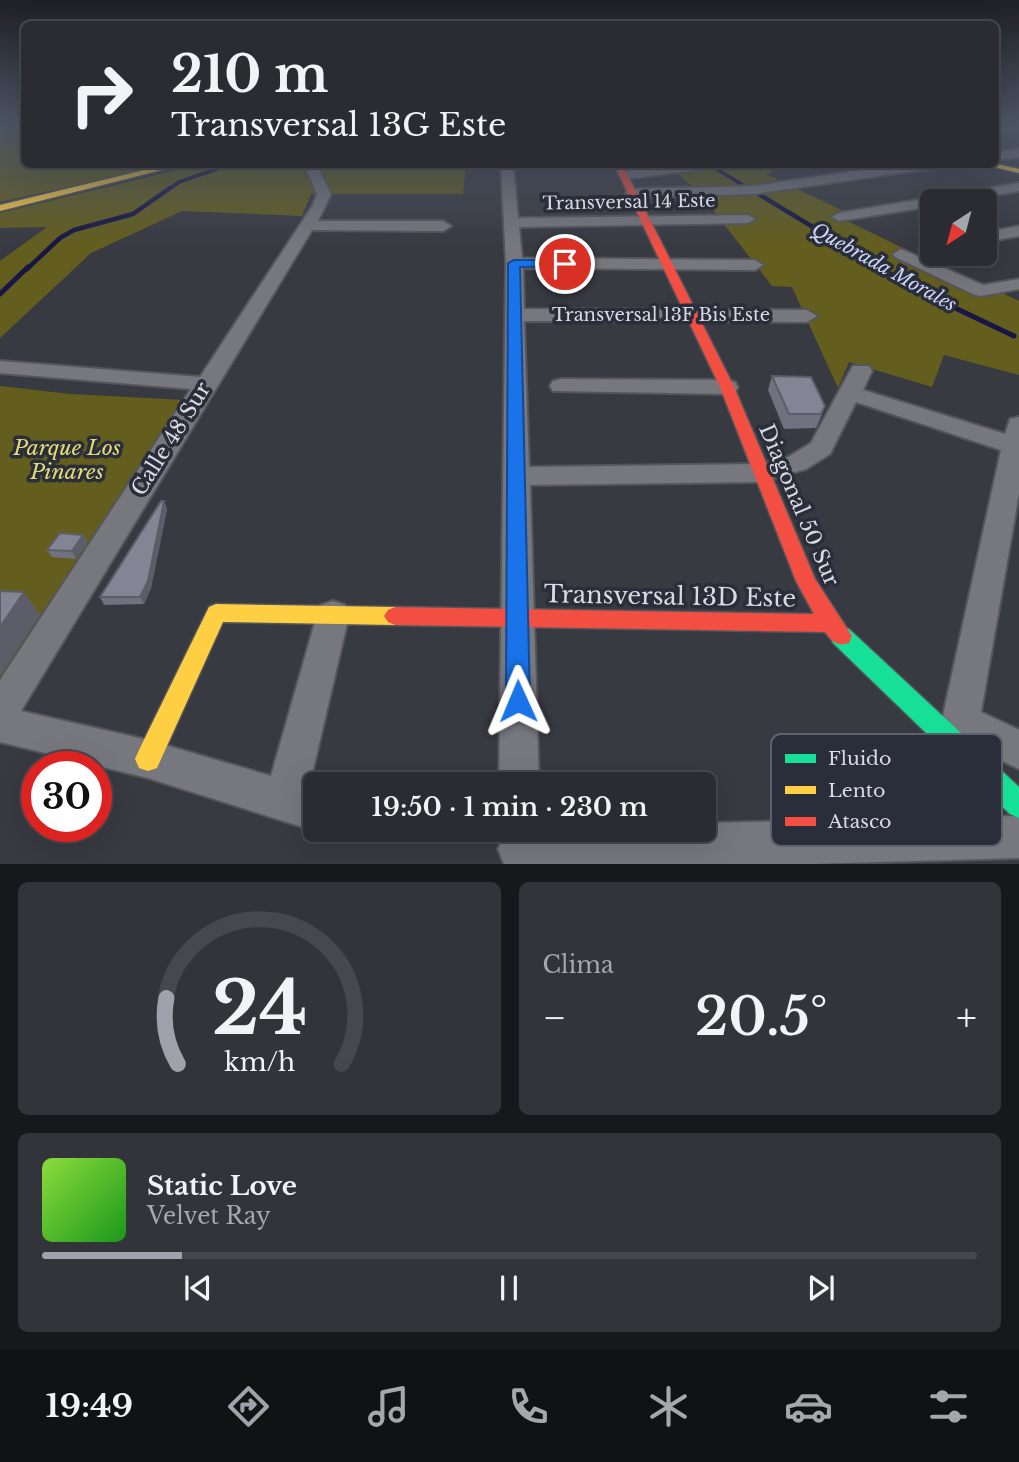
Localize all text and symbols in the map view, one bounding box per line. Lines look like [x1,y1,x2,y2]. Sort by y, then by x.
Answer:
text: 210 m [171,44,329,105]
icon: right [56,49,147,140]
text: Transversal 13G Este [171,105,506,145]
street label: Transversal 14 Este [542,189,716,215]
north arrow [920,189,998,266]
map controls [920,189,997,266]
water label: Quebrada Morales [808,218,960,316]
pin [535,234,595,294]
icon: arrive [546,245,584,283]
street label: Transversal 13F Bis Este [552,304,770,326]
street label: Calle 48 Sur [126,377,216,501]
street label: Diagonal 50 Sur [753,420,845,590]
park label: Parque Los Pinares [12,435,121,485]
street label: Transversal 13D Este [544,579,796,613]
position arrow [481,664,555,738]
legend [771,734,1002,846]
text: Fluido [828,747,891,770]
speed limit sign: 30 [21,751,112,842]
text: Lento [828,779,885,802]
text: 19:50 · 1 min · 230 m [371,791,648,823]
text: Atasco [827,810,892,833]
text: Clima [543,951,614,979]
text: 24 [211,964,307,1055]
text: 20.5° [695,985,828,1049]
text: − [543,994,567,1041]
text: + [956,994,977,1041]
text: km/h [224,1047,295,1078]
text: Static Love [147,1170,297,1202]
text: Velvet Ray [147,1202,271,1230]
icon: previous [179,1269,217,1307]
icon: pause [490,1269,528,1307]
icon: next [802,1269,840,1307]
icon: directions [224,1382,273,1431]
icon: music [364,1382,413,1431]
icon: phone [504,1382,553,1431]
icon: climate [644,1382,693,1431]
icon: car [784,1382,833,1431]
icon: filters [924,1382,973,1431]
text: 19:49 [46,1386,133,1426]

